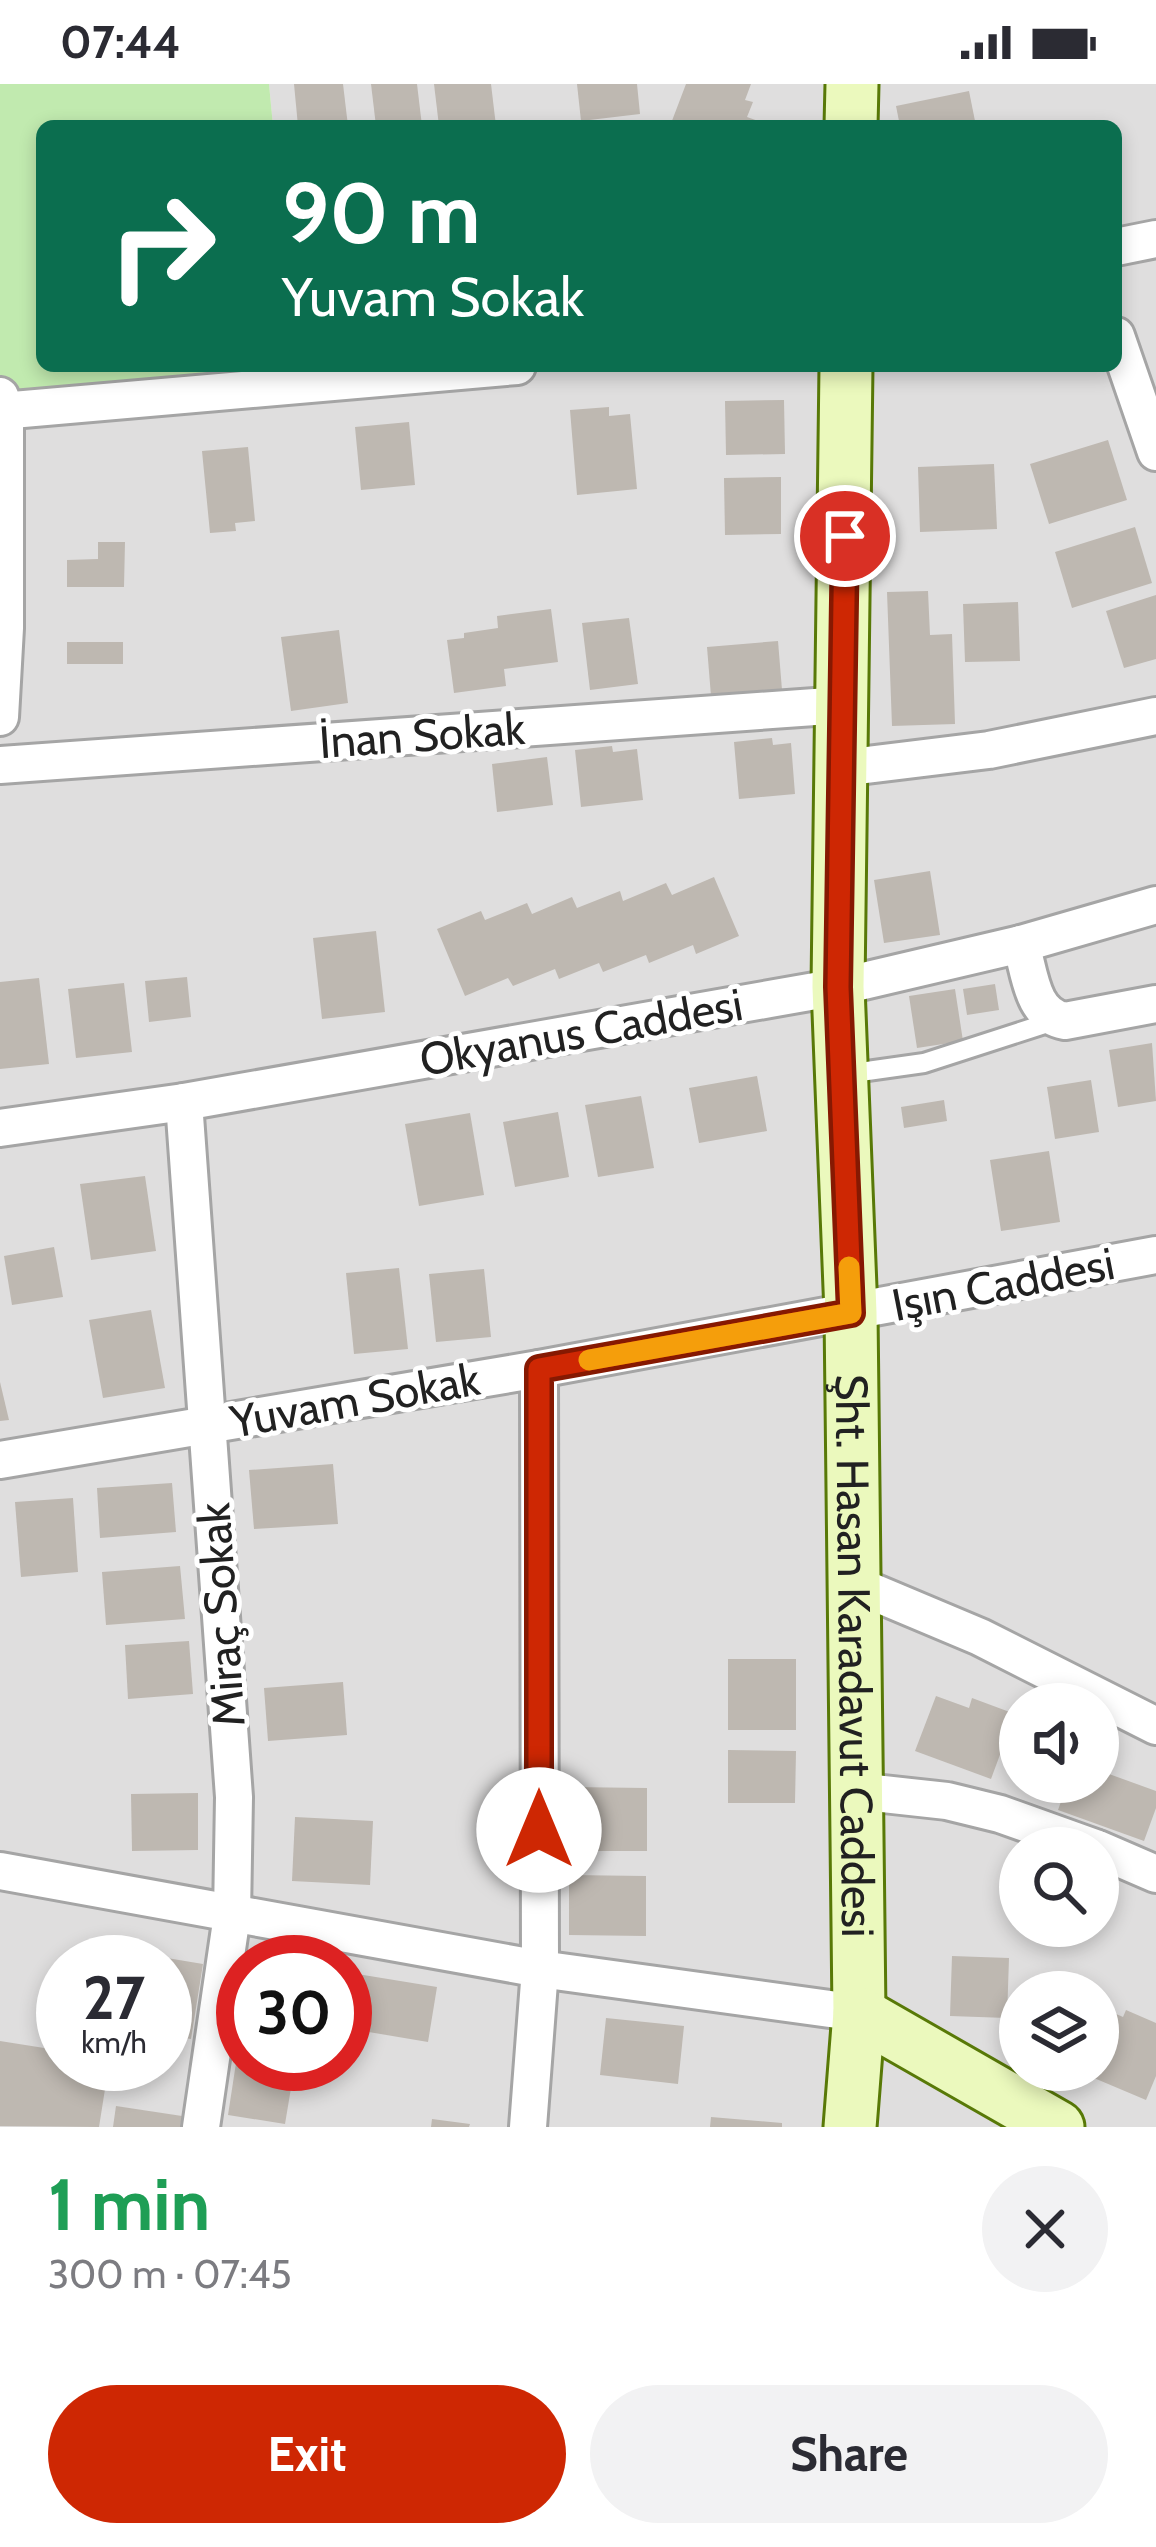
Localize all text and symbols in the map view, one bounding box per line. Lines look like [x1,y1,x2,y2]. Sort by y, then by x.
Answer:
text: 07:44 [60,15,181,69]
text: 90 m [282,162,480,264]
icon: right [84,168,240,324]
text: Yuvam Sokak [282,264,584,330]
pin [794,485,896,587]
icon: arrive [812,503,878,569]
street label: İnan Sokak [317,701,528,769]
street label: Okyanus Caddesi [416,977,746,1087]
street label: Işın Caddesi [887,1236,1119,1332]
street label: Yuvam Sokak [225,1351,485,1449]
street label: Şht. Hasan Karadavut Caddesi [825,1374,885,1938]
street label: Miraç Sokak [186,1500,256,1729]
map controls [999,1683,1119,2091]
button: sound [999,1683,1119,1803]
position arrow [476,1767,602,1893]
button: search [999,1827,1119,1947]
speed limit sign: 30 [216,1935,372,2091]
text: 27 [83,1961,145,2034]
button: layers [999,1971,1119,2091]
text: km/h [81,2024,147,2061]
text: 1 min [48,2161,210,2248]
button: close [982,2166,1108,2292]
text: 300 m · 07:45 [48,2250,292,2298]
button: Exit [48,2385,566,2523]
button: Share [590,2385,1108,2523]

